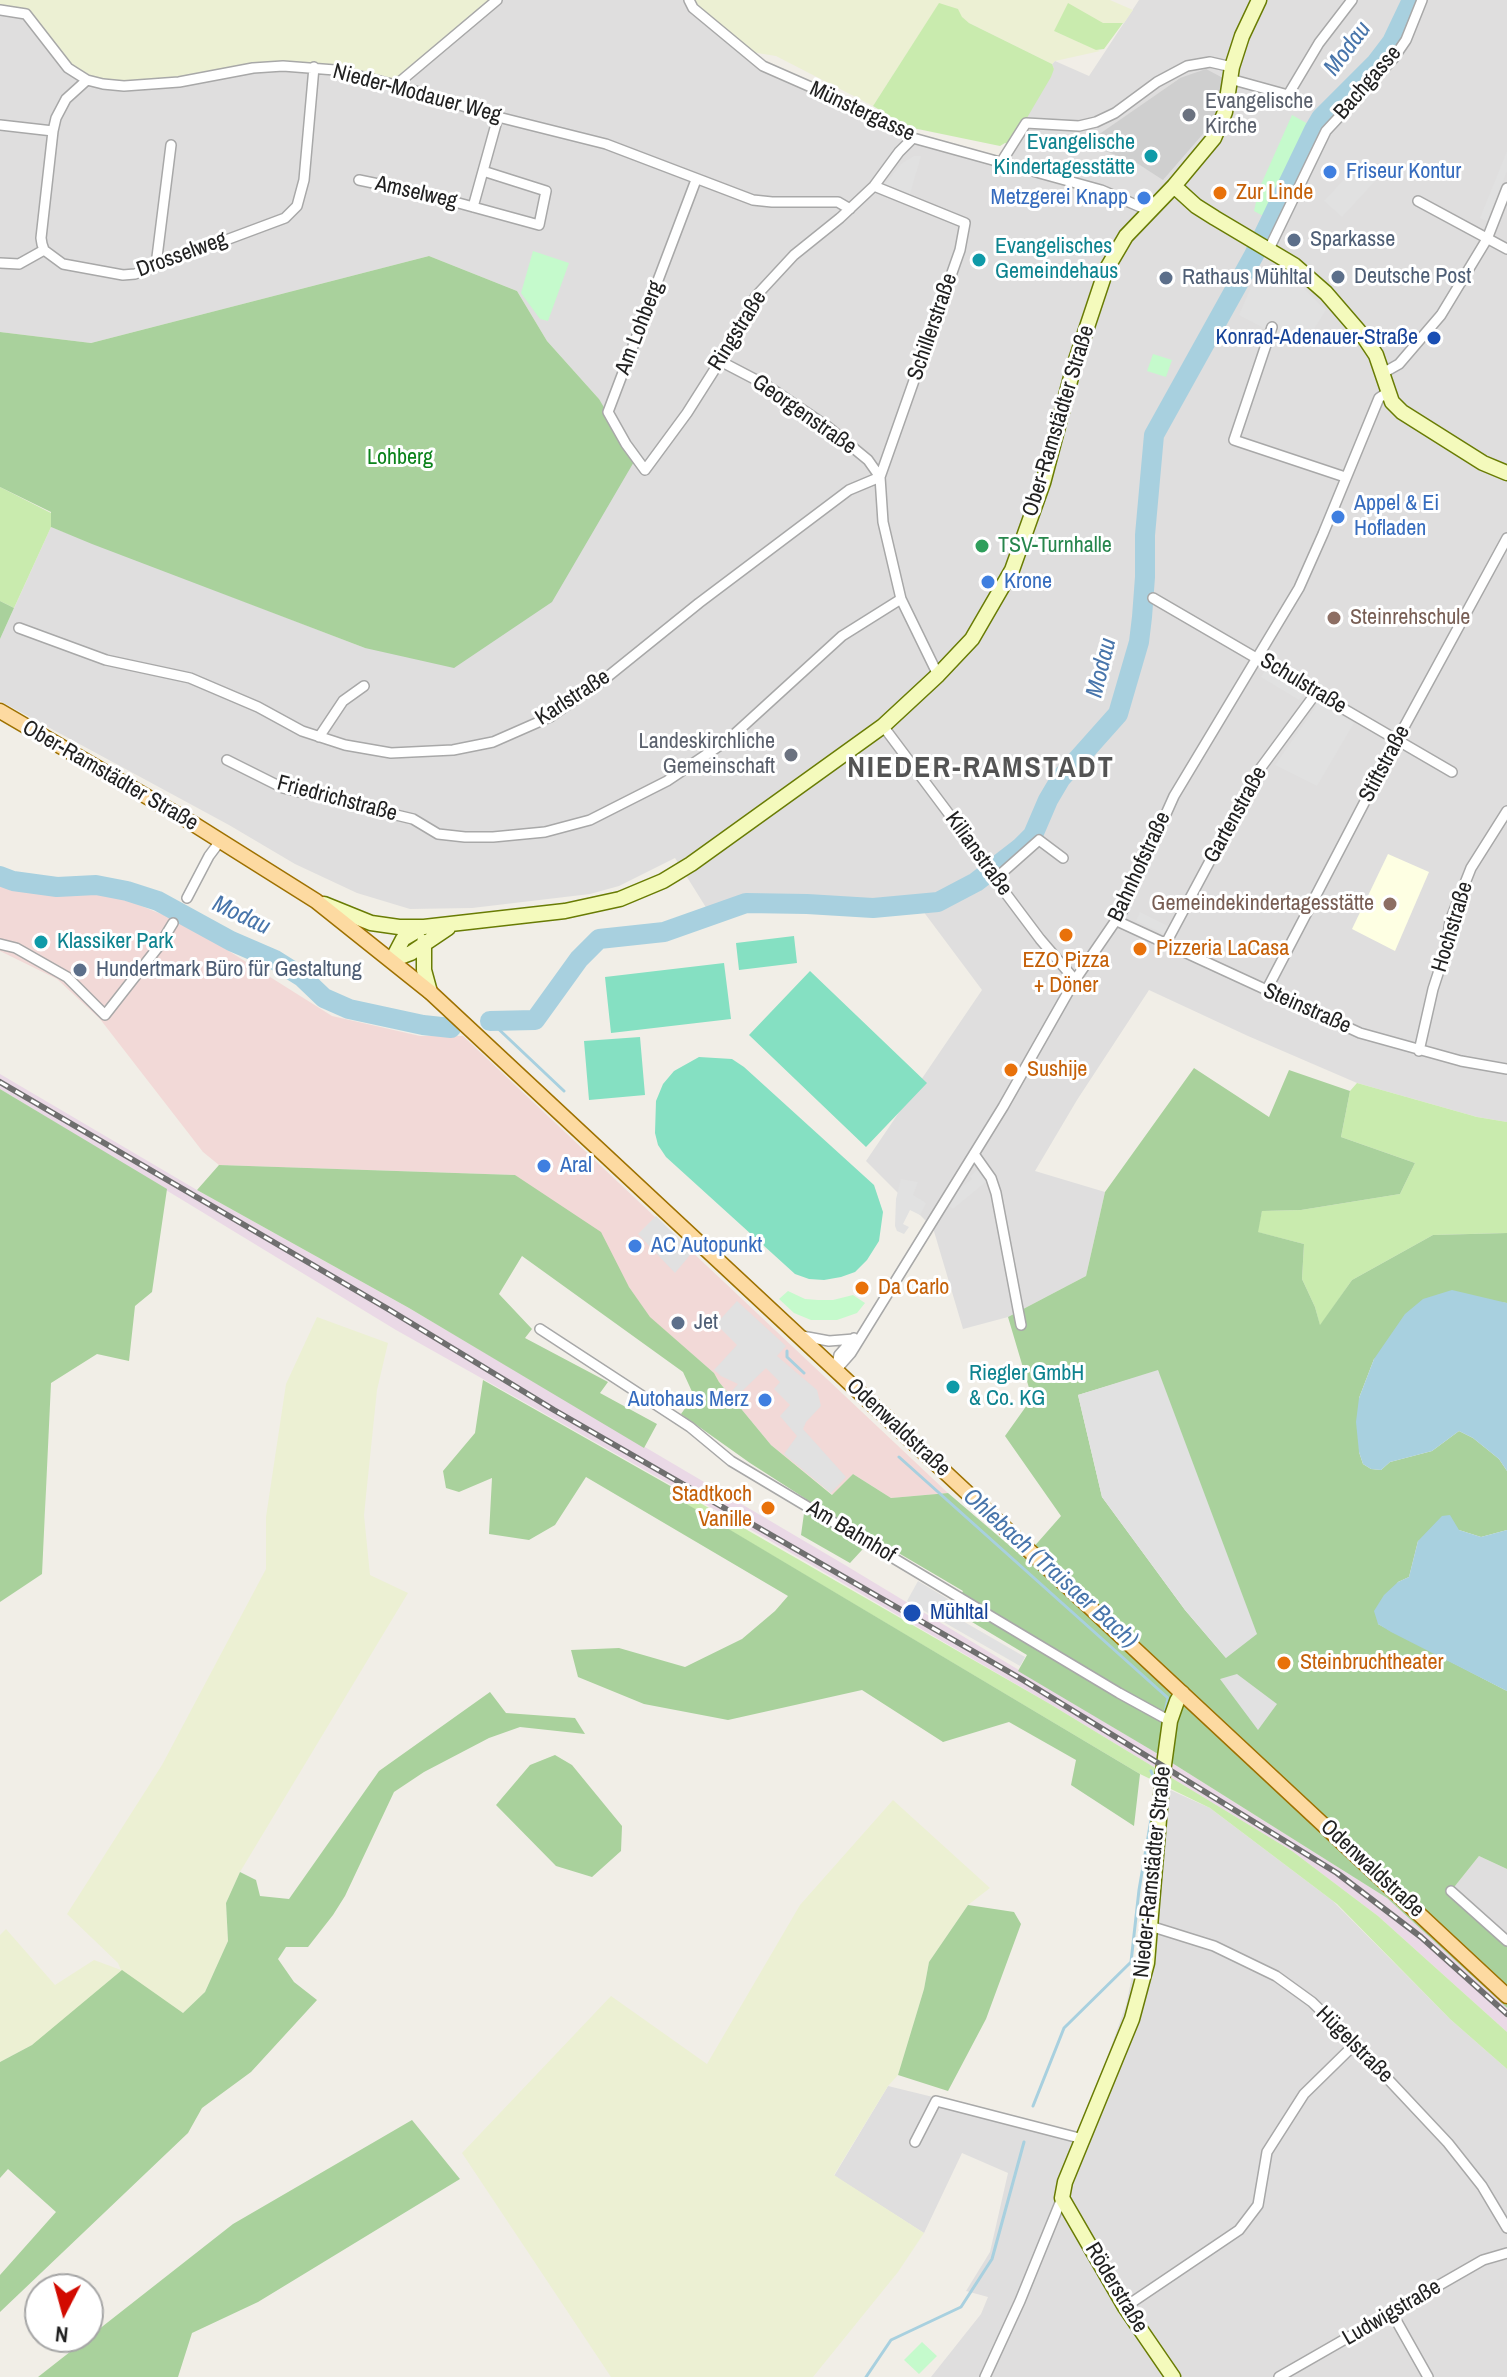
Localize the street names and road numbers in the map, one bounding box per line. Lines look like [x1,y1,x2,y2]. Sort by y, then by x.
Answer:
street label: Bachgasse [1329,41,1407,125]
street label: Nieder-Modauer Weg [330,59,504,129]
street label: Münstergasse [805,76,919,148]
street label: Amselweg [372,171,460,215]
street label: Drosselweg [133,226,231,284]
street label: Schillerstraße [902,270,964,384]
street label: Am Lohberg [610,277,670,379]
street label: Ringstraße [703,286,773,376]
street label: Ober-Ramstädter Straße [1017,322,1101,520]
street label: Georgenstraße [747,369,861,461]
street label: Schulstraße [1255,648,1351,720]
street label: Karlstraße [531,664,615,732]
street label: Ober-Ramstädter Straße [17,715,203,837]
street label: Stiftstraße [1354,721,1416,807]
street label: Gartenstraße [1199,762,1273,868]
street label: Friedrichstraße [274,770,400,828]
street label: Kilianstraße [939,807,1017,901]
street label: Bahnhofstraße [1103,808,1177,926]
street label: Hochstraße [1427,879,1479,975]
street label: Steinstraße [1259,978,1355,1040]
street label: Odenwaldstraße [841,1373,955,1483]
street label: Am Bahnhof [802,1495,900,1569]
street label: Nieder-Ramstädter Straße [1129,1765,1177,1979]
street label: Odenwaldstraße [1315,1814,1429,1924]
street label: Hügelstraße [1310,2001,1398,2089]
street label: Röderstraße [1079,2238,1153,2338]
street label: Ludwigstraße [1338,2274,1446,2352]

